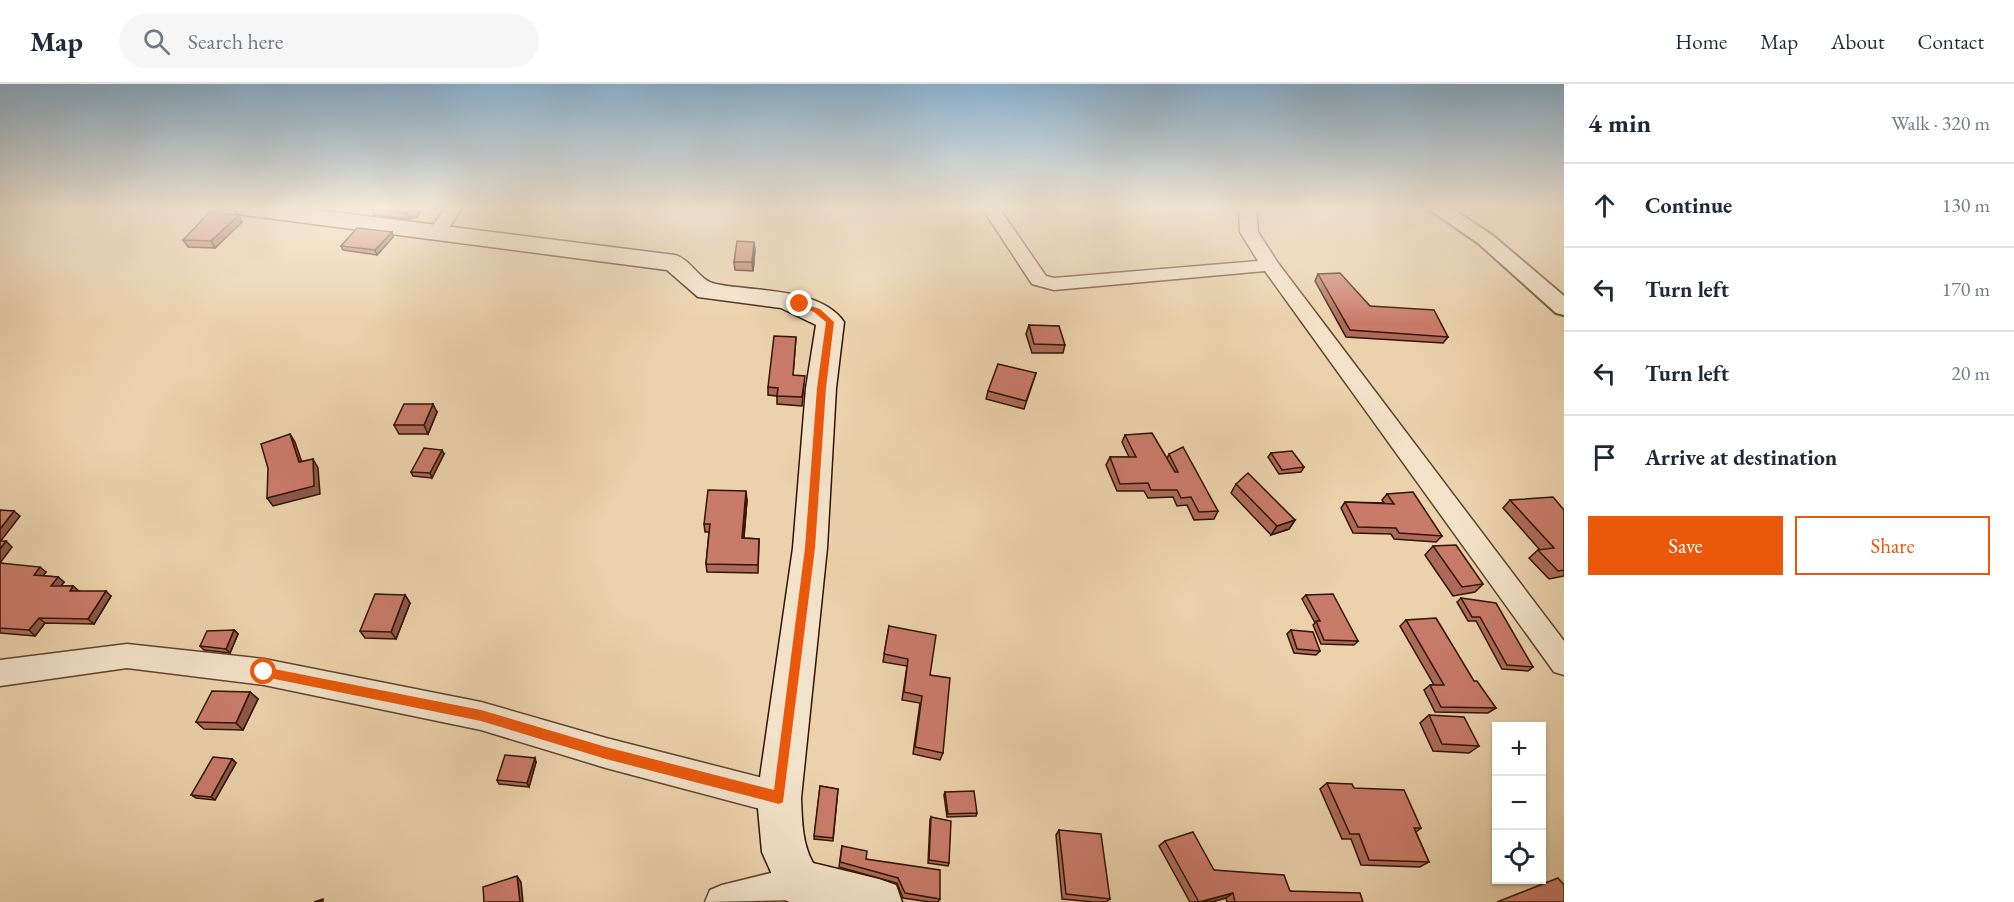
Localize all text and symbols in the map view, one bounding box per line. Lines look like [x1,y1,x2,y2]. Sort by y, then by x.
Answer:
search box [119,14,539,68]
text: Map [30,23,83,59]
icon: search [140,25,173,58]
text: Search here [188,27,283,56]
text: Home [1675,28,1727,55]
text: Map [1760,28,1798,55]
text: About [1831,28,1884,55]
text: Contact [1917,28,1984,55]
text: 4 min [1588,106,1651,140]
text: Walk · 320 m [1891,110,1990,136]
icon: ahead [1588,189,1621,222]
text: Continue [1645,191,1732,220]
text: 130 m [1942,192,1990,218]
icon: left [1588,273,1621,306]
text: Turn left [1645,275,1729,304]
text: 170 m [1942,276,1990,302]
route end [786,290,812,316]
icon: left [1588,357,1621,390]
text: Turn left [1645,359,1729,388]
text: 20 m [1951,360,1990,386]
icon: arrive [1588,441,1621,474]
text: Arrive at destination [1645,443,1837,472]
button: Save [1588,516,1783,575]
button: Share [1795,516,1990,575]
route start [250,658,276,684]
map controls [1492,722,1546,884]
button: + [1492,722,1546,776]
button: − [1492,776,1546,830]
button: locate [1492,830,1546,884]

